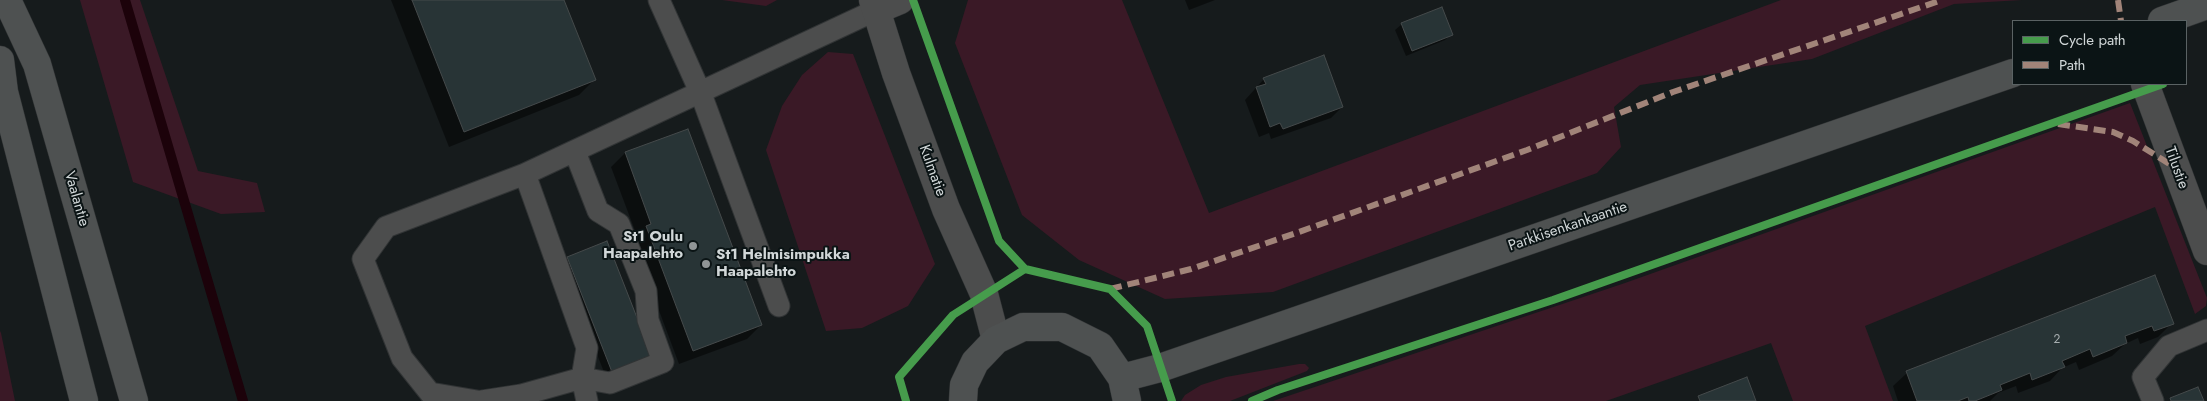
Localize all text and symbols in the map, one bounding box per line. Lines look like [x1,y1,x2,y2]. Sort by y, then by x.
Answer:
legend [2012,20,2187,85]
text: Cycle path [2059,29,2126,51]
text: Path [2059,54,2085,76]
street label: Kulmatie [914,143,950,199]
street label: Tilustie [2160,144,2192,192]
street label: Vaalantie [60,169,92,229]
street label: Parkkisenkankaantie [1506,198,1630,256]
place label: St1 Oulu Haapalehto [603,228,683,263]
marker: St1 Oulu Haapalehto [687,240,699,252]
place label: St1 Helmisimpukka Haapalehto [716,246,850,281]
marker: St1 Helmisimpukka Haapalehto [700,258,712,270]
house number: 2 [2054,333,2060,347]

